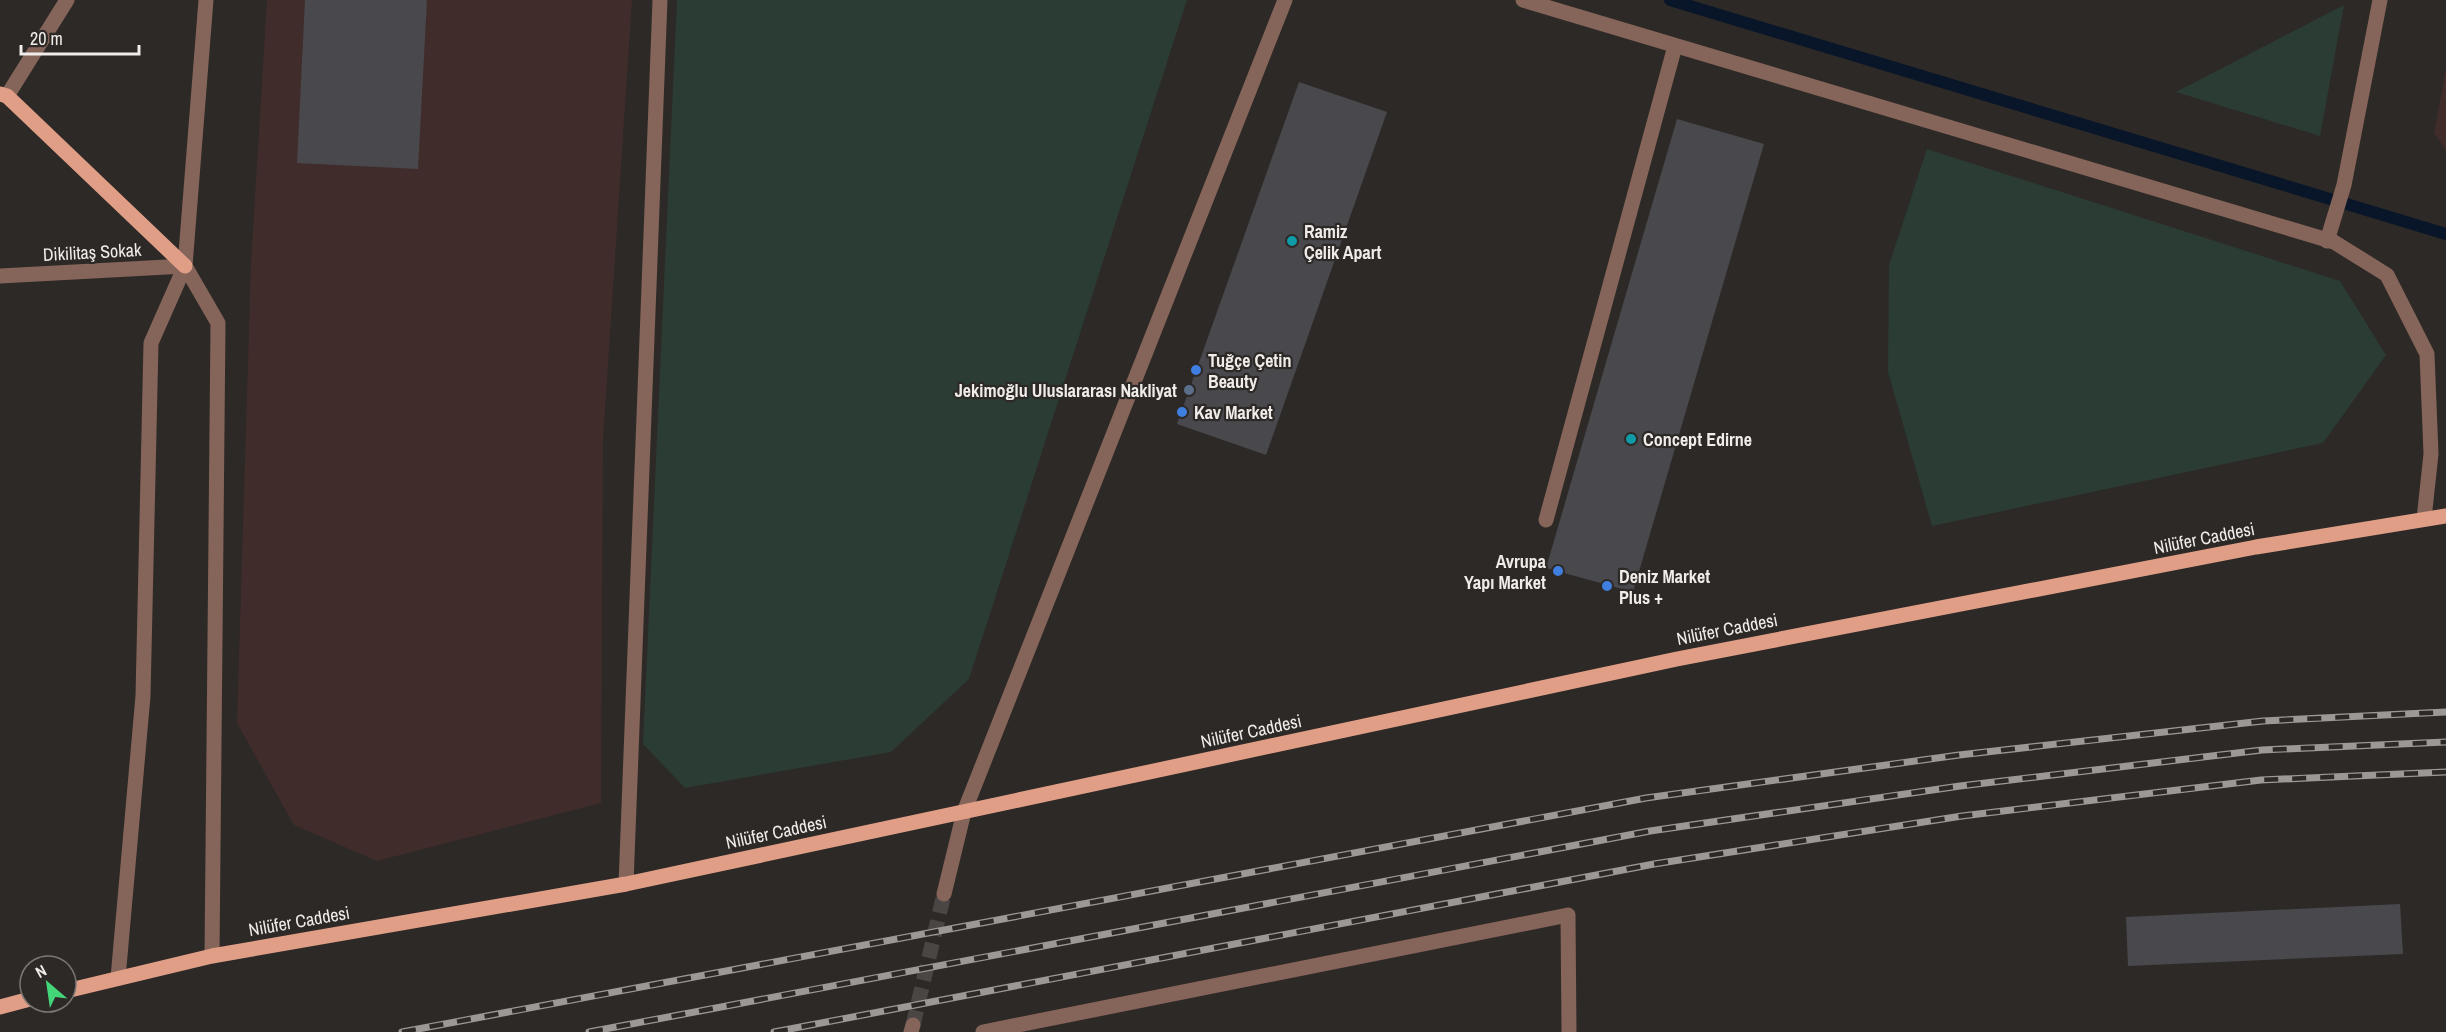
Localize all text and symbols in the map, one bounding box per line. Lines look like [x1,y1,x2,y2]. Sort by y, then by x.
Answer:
scale bar [21,18,140,56]
text: 20 m [30,26,63,51]
place label: Ramiz Çelik Apart [1304,219,1381,265]
marker: Ramiz Çelik Apart [1285,234,1299,248]
street label: Dikilitaş Sokak [42,237,142,267]
place label: Tuğçe Çetin Beauty [1208,348,1291,394]
marker: Tuğçe Çetin Beauty [1189,363,1203,377]
place label: Jekimoğlu Uluslararası Nakliyat [955,378,1177,403]
marker: Jekimoğlu Uluslararası Nakliyat [1182,383,1196,397]
place label: Kav Market [1194,400,1273,425]
marker: Kav Market [1175,405,1189,419]
place label: Concept Edirne [1643,427,1752,452]
marker: Concept Edirne [1624,432,1638,446]
street label: Nilüfer Caddesi [2151,516,2257,560]
place label: Avrupa Yapı Market [1464,549,1547,595]
marker: Avrupa Yapı Market [1551,564,1565,578]
place label: Deniz Market Plus + [1619,564,1710,610]
marker: Deniz Market Plus + [1600,579,1614,593]
street label: Nilüfer Caddesi [1674,607,1780,651]
street label: Nilüfer Caddesi [1198,708,1304,754]
street label: Nilüfer Caddesi [723,809,829,855]
street label: Nilüfer Caddesi [246,900,352,942]
north arrow [18,954,78,1014]
text: N [31,959,50,983]

